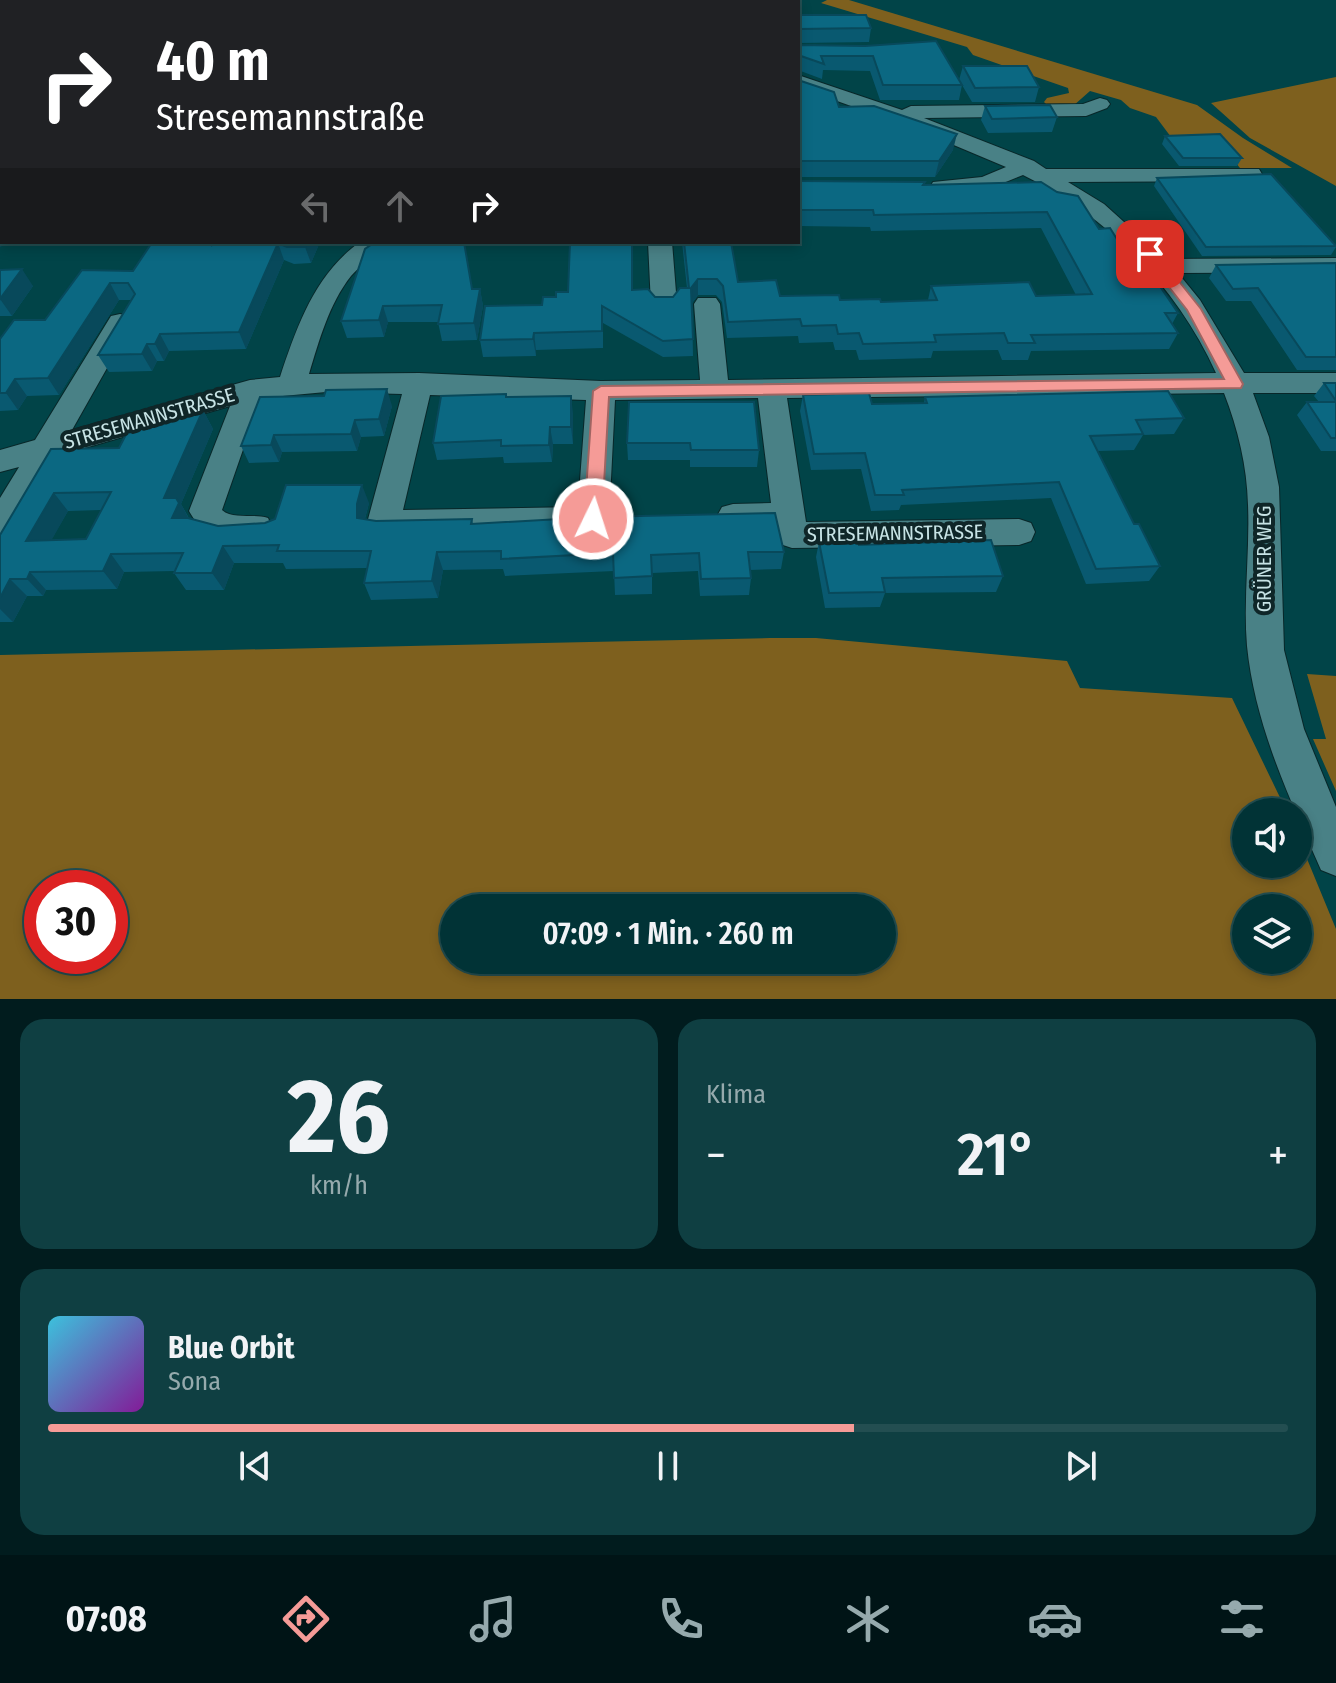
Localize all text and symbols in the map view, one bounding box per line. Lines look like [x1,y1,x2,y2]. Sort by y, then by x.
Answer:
text: 40 m [156,28,270,95]
icon: right [24,32,128,136]
text: Stresemannstraße [156,96,425,140]
icon: left [294,184,338,228]
icon: ahead [378,184,422,228]
icon: right [462,184,506,228]
pin [1116,220,1184,288]
icon: arrive [1128,232,1172,276]
street label: STRESEMANNSTRASSE [61,382,237,454]
position arrow [551,477,635,561]
street label: GRÜNER WEG [1252,506,1276,612]
street label: STRESEMANNSTRASSE [807,519,983,547]
map controls [1232,798,1312,974]
button: sound [1232,798,1312,878]
speed limit sign: 30 [24,870,128,974]
button: layers [1232,894,1312,974]
text: 07:09 · 1 Min. · 260 m [542,916,794,952]
text: 26 [288,1055,390,1180]
text: Klima [706,1079,766,1110]
text: 21° [957,1119,1037,1191]
text: − [706,1129,726,1182]
text: + [1268,1129,1288,1182]
text: km/h [310,1170,368,1201]
text: Blue Orbit [168,1330,294,1366]
text: Sona [168,1366,221,1397]
icon: previous [233,1444,277,1488]
icon: pause [646,1444,690,1488]
icon: next [1059,1444,1103,1488]
icon: directions [278,1591,334,1647]
icon: music [465,1591,521,1647]
icon: phone [653,1591,709,1647]
icon: climate [840,1591,896,1647]
icon: car [1027,1591,1083,1647]
icon: filters [1214,1591,1270,1647]
text: 07:08 [66,1597,147,1641]

